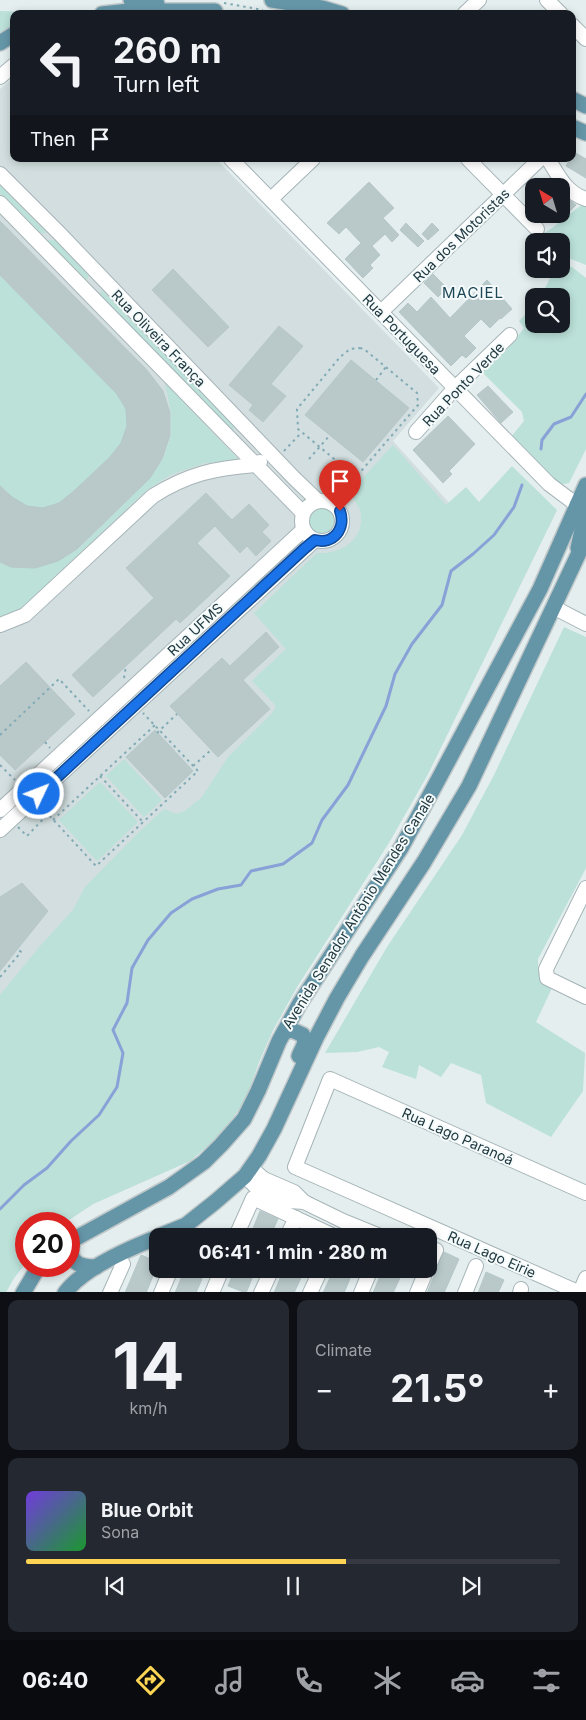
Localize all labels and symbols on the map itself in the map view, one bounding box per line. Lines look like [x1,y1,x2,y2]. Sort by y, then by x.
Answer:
north arrow [525,178,570,222]
street label: Rua dos Motoristas [409,185,513,285]
district label: MACIEL [442,283,504,302]
street label: Rua Oliveira França [108,286,210,390]
street label: Rua Portuguesa [359,290,445,378]
street label: Rua Ponto Verde [419,338,507,430]
pin [319,460,361,511]
street label: Rua UFMS [164,599,226,659]
position arrow [12.0,767,64.0,819]
street label: Avenida Senador Antônio Mendes Canale [278,790,438,1032]
street label: Rua Lago Paranoá [400,1104,516,1168]
speed limit sign: 20 [15,1212,80,1277]
street label: Rua Lago Eirie [445,1227,539,1281]

